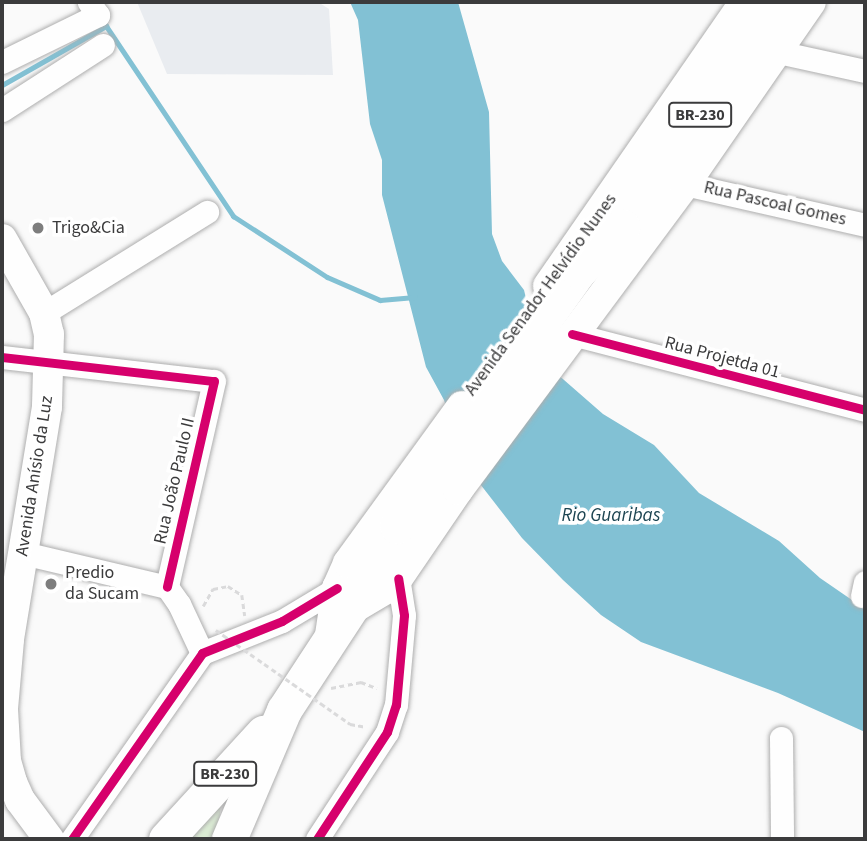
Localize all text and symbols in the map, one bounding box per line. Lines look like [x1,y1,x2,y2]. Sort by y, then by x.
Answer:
road number: BR-230 [667,102,733,127]
street label: Rua Pascoal Gomes [702,177,848,231]
street label: Avenida Senador Helvídio Nunes [460,190,622,400]
place label: Trigo&Cia [52,217,125,239]
marker: Trigo&Cia [30,220,46,236]
street label: Rua Projetda 01 [662,332,782,384]
street label: Avenida Anísio da Luz [12,394,58,558]
street label: Rua João Paulo II [150,416,200,546]
water label: Rio Guaribas [562,505,660,527]
place label: Predio da Sucam [65,563,139,606]
marker: Predio da Sucam [43,576,59,592]
road number: BR-230 [192,762,258,786]

